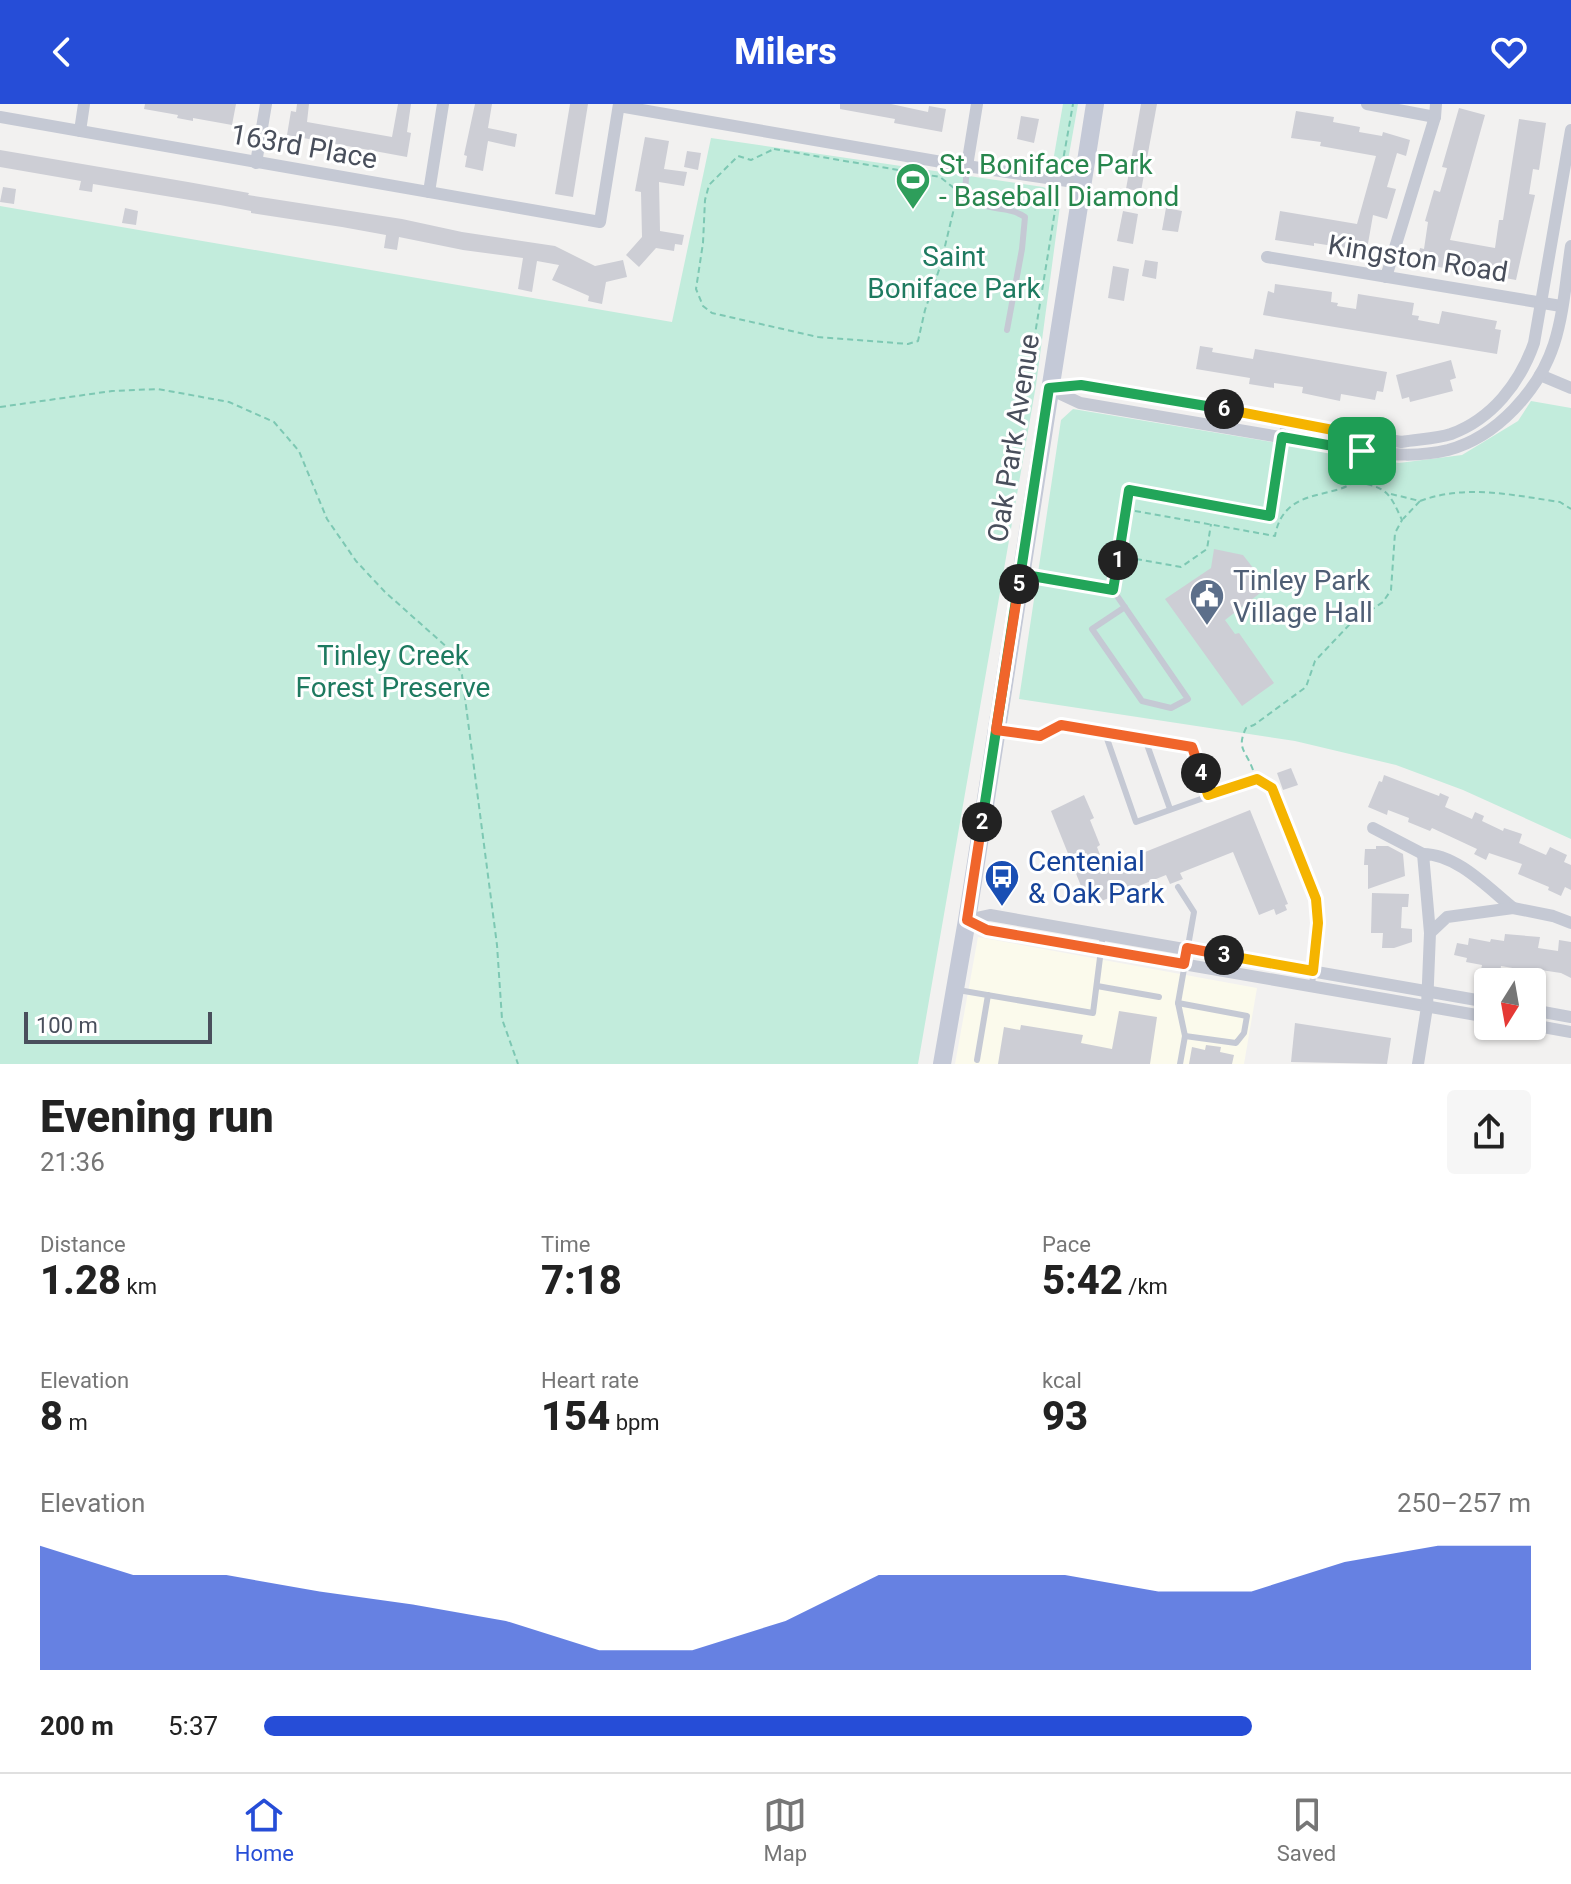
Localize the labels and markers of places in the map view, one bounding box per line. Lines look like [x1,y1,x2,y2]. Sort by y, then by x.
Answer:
place label: St. Boniface Park - Baseball Diamond [939,148,1179,213]
sports icon: St. Boniface Park - Baseball Diamond [894,161,932,211]
pin: 6 [1204,389,1244,429]
pin [1328,417,1396,485]
pin: 1 [1098,540,1138,580]
pin: 5 [999,564,1039,604]
place label: Tinley Park Village Hall [1233,564,1373,629]
public building icon: Tinley Park Village Hall [1188,577,1226,627]
pin: 4 [1181,753,1221,793]
pin: 2 [962,802,1002,842]
place label: Centenial & Oak Park [1028,845,1165,910]
bus stop icon: Centenial & Oak Park [983,858,1021,908]
pin: 3 [1204,935,1244,975]

